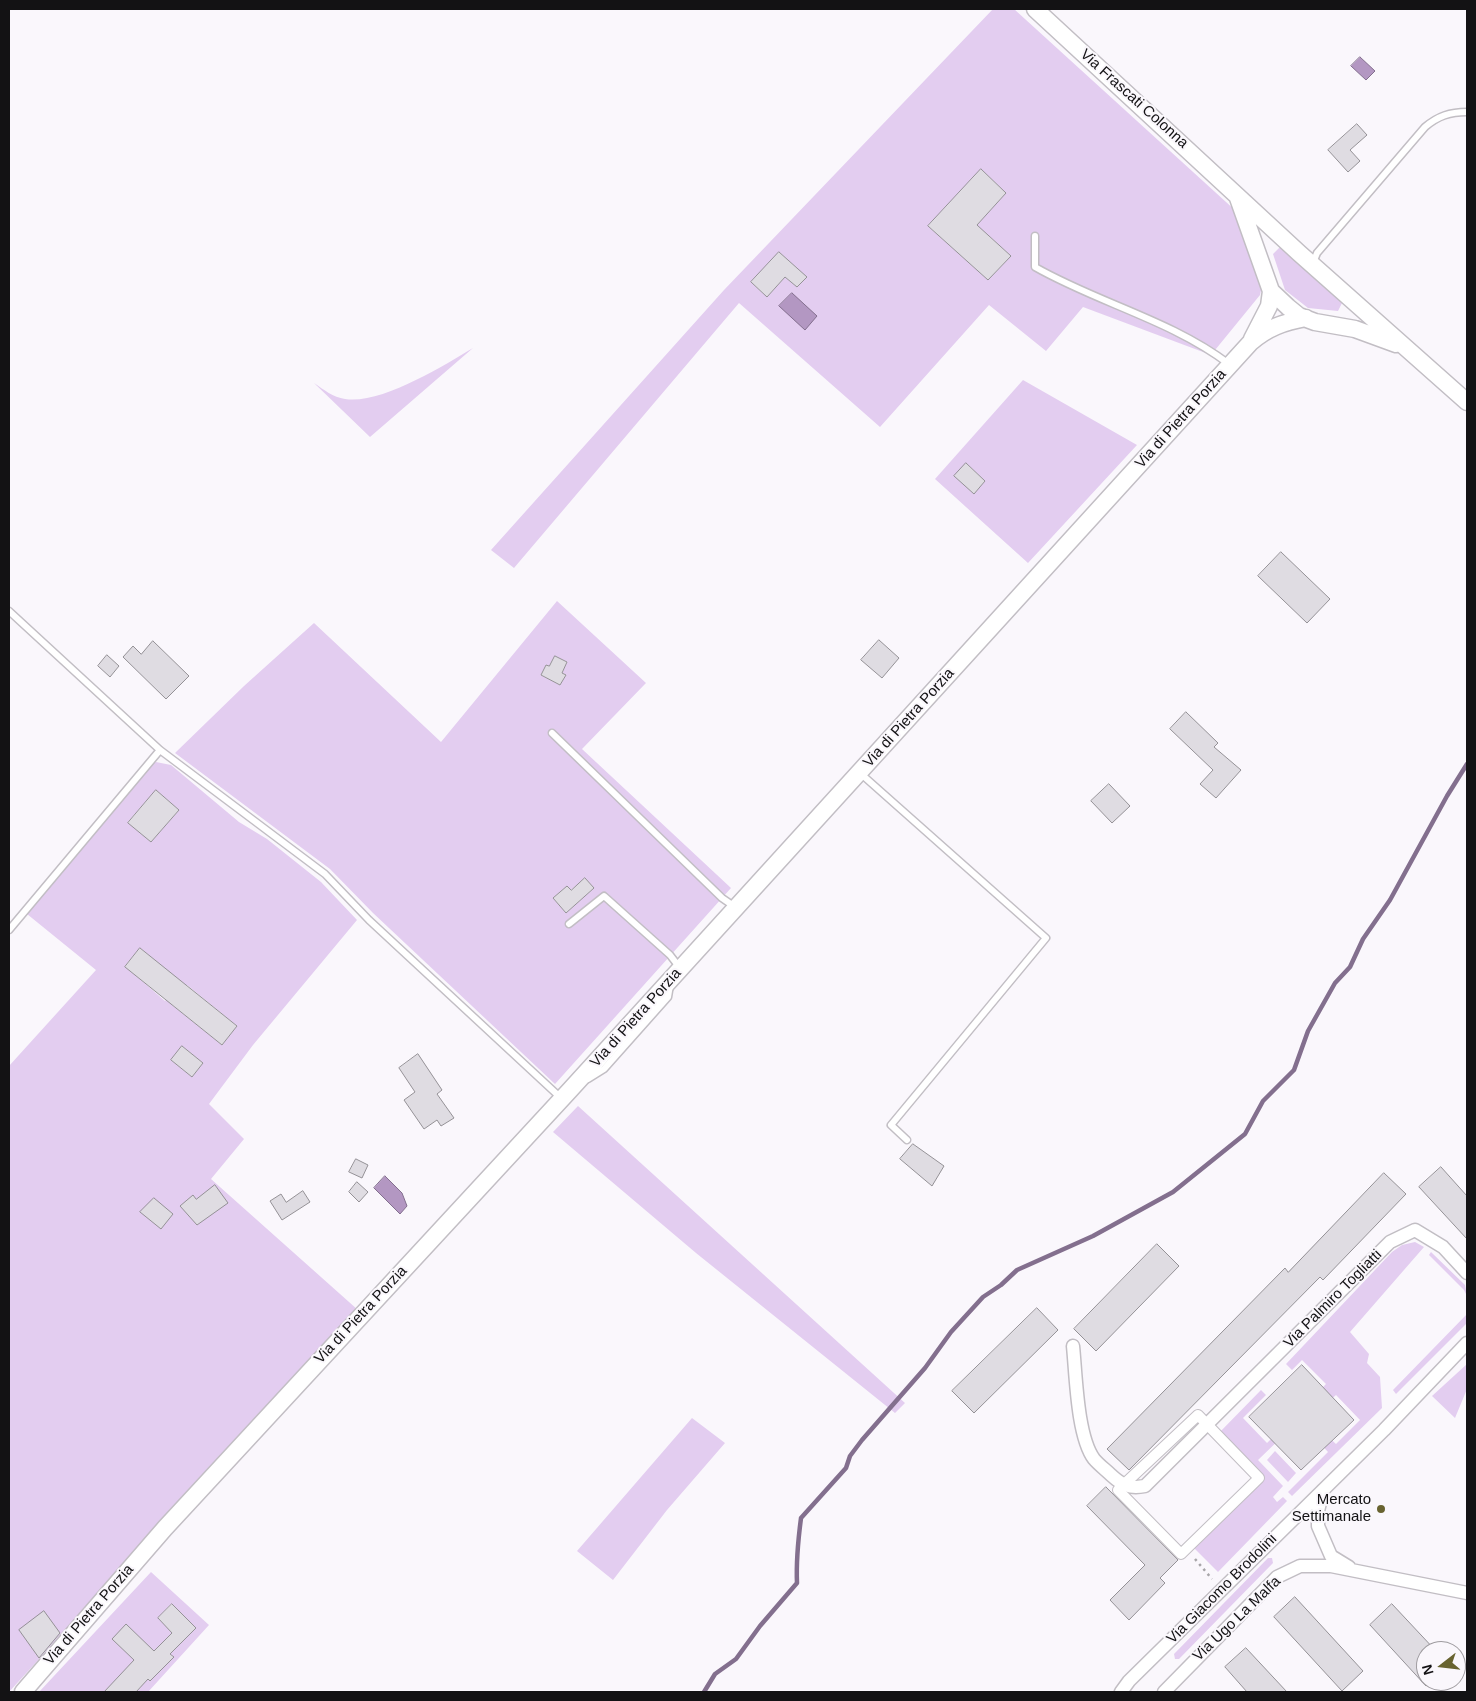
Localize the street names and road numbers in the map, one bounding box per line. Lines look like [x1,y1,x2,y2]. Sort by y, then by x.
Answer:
street label: Via Frascati Colonna [1076,46,1192,152]
street label: Via di Pietra Porzia [1132,366,1230,472]
street label: Via di Pietra Porzia [860,665,958,771]
street label: Via di Pietra Porzia [587,965,685,1071]
street label: Via Palmiro Togliatti [1280,1246,1386,1352]
street label: Via di Pietra Porzia [311,1262,411,1368]
street label: Via Giacomo Brodolini [1163,1530,1281,1648]
street label: Via di Pietra Porzia [40,1561,138,1669]
street label: Via Ugo La Malfa [1189,1573,1285,1665]

